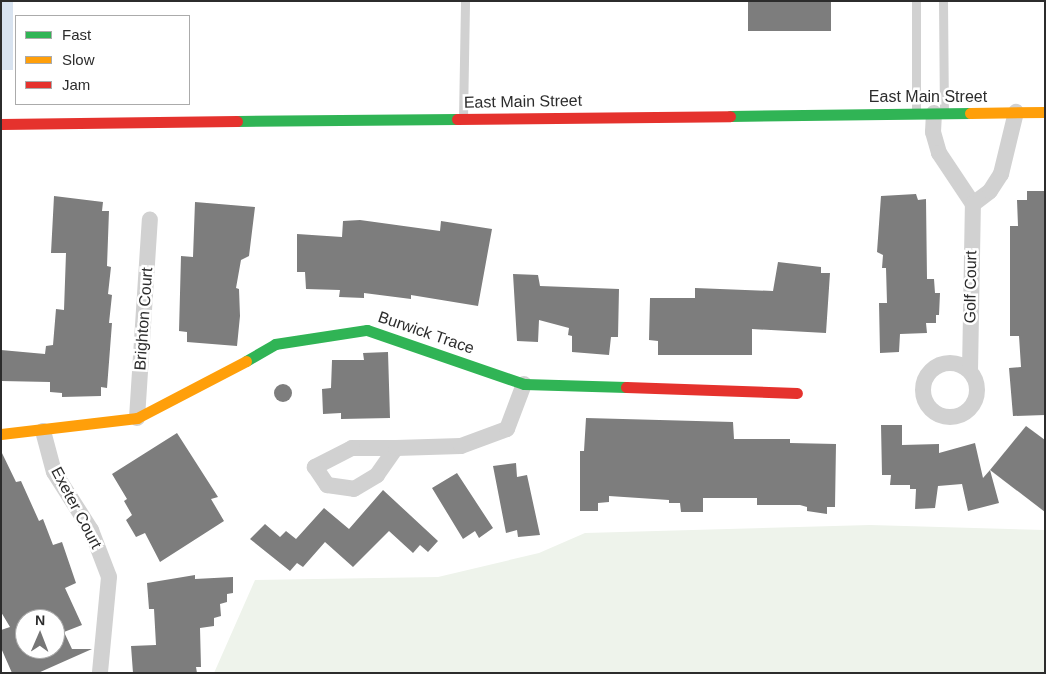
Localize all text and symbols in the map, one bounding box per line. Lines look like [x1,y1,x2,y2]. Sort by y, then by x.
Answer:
legend [15,15,190,105]
text: Fast [62,26,91,43]
text: Slow [62,51,95,68]
text: Jam [62,76,90,93]
street label: East Main Street [869,87,987,107]
street label: East Main Street [464,91,582,113]
street label: Golf Court [961,250,981,324]
street label: Brighton Court [131,267,157,371]
street label: Burwick Trace [375,308,477,358]
street label: Exeter Court [46,464,106,552]
north arrow [15,609,65,659]
text: N [35,612,45,628]

